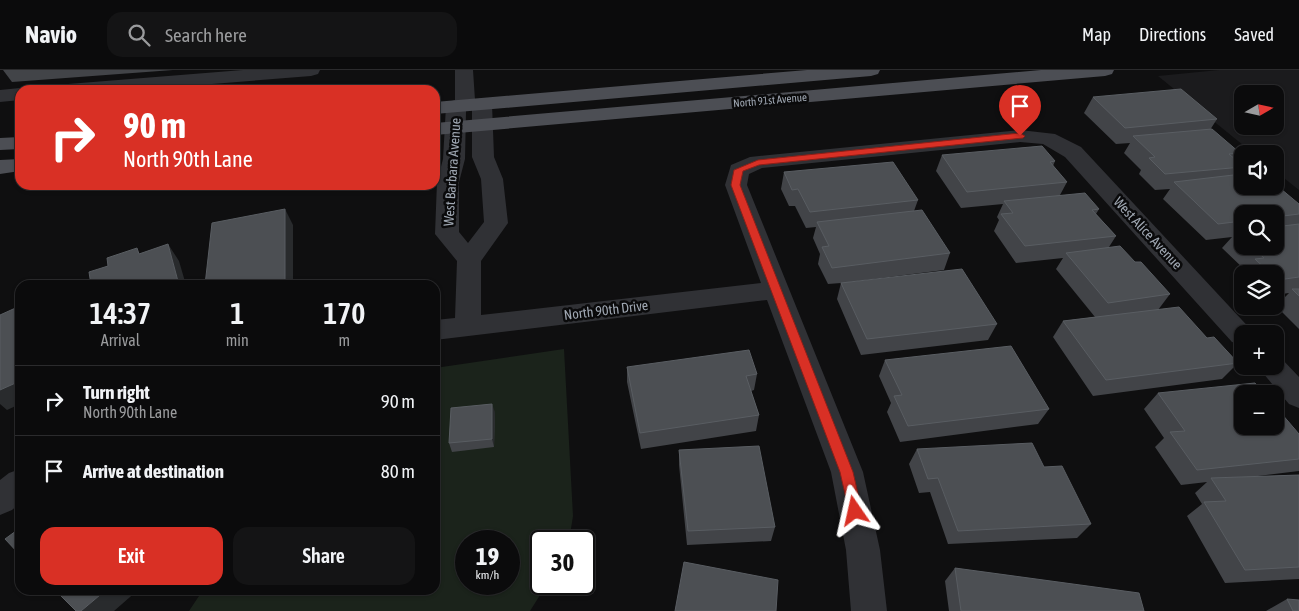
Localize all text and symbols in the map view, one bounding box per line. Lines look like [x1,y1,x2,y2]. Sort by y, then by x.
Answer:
search box [107,12,457,57]
text: Navio [25,21,77,48]
icon: search [125,21,153,49]
text: Search here [165,24,247,46]
text: Map [1082,24,1111,45]
text: Directions [1139,24,1206,45]
text: Saved [1234,24,1274,45]
pin [999,85,1041,136]
north arrow [1234,85,1284,135]
map controls [1234,85,1284,435]
street label: North 91st Avenue [733,91,807,109]
icon: arrive [1006,92,1034,120]
icon: right [40,105,105,170]
text: 90 m [123,105,186,145]
street label: West Barbara Avenue [440,117,464,227]
button: sound [1234,145,1284,195]
text: North 90th Lane [123,146,253,172]
street label: West Alice Avenue [1110,194,1186,272]
button: search [1234,205,1284,255]
button: layers [1234,265,1284,315]
text: 14:37 [89,296,151,330]
text: 1 [230,296,244,330]
text: 170 [323,296,365,330]
street label: North 90th Drive [563,297,649,323]
button: + [1234,325,1284,375]
text: Arrival [101,331,140,349]
text: min [226,331,249,349]
text: m [339,331,350,349]
text: Turn right [83,381,150,403]
button: − [1234,385,1284,435]
icon: right [40,387,68,415]
text: 90 m [381,390,415,412]
text: North 90th Lane [83,403,177,421]
icon: arrive [40,457,68,485]
text: Arrive at destination [83,460,224,482]
text: 80 m [381,460,415,482]
position arrow [828,484,880,536]
button: Exit [40,527,223,585]
button: Share [233,527,415,585]
speed limit sign: 30 [530,530,595,595]
text: 19 [476,542,499,570]
text: km/h [476,568,499,582]

